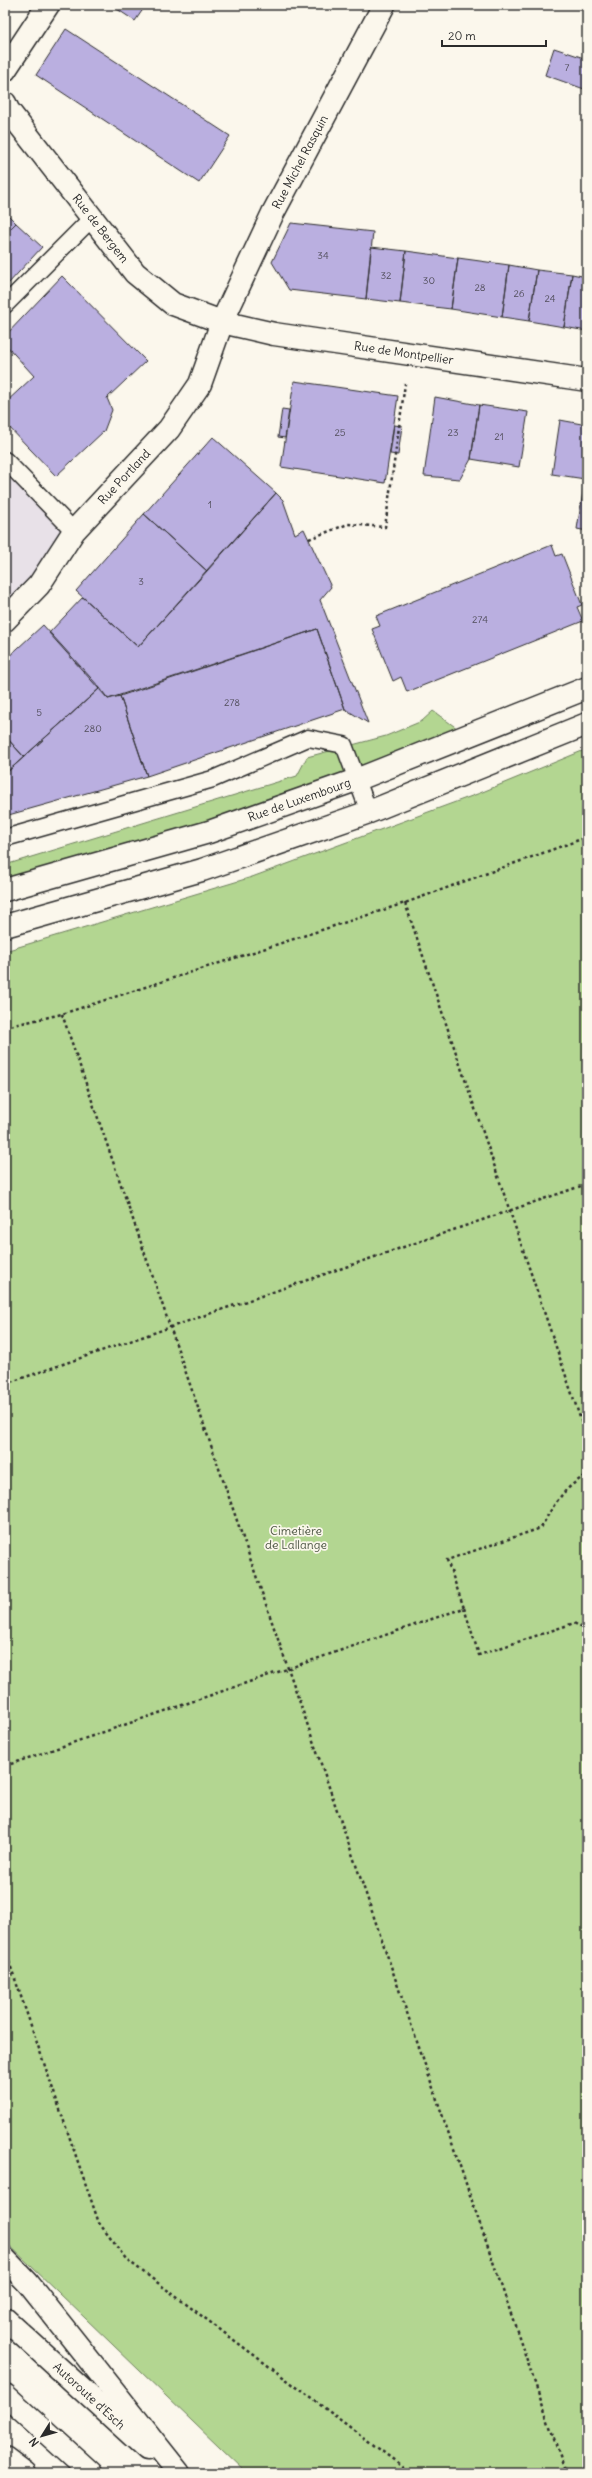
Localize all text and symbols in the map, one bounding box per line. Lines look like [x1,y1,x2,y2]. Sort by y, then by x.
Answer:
scale bar [442,22,546,48]
text: 20 m [448,28,476,43]
house number: 7 [565,61,570,74]
street label: Rue Michel Rasquin [268,112,331,212]
street label: Rue de Bergem [69,191,133,266]
house number: 34 [317,249,329,262]
house number: 32 [380,269,392,282]
house number: 30 [423,274,435,287]
house number: 28 [474,281,486,294]
house number: 26 [513,287,525,300]
house number: 24 [544,292,556,305]
street label: Rue de Montpellier [353,338,455,367]
house number: 25 [334,426,346,439]
house number: 23 [447,426,459,439]
house number: 21 [494,430,504,443]
street label: Rue Portland [95,446,153,507]
house number: 1 [208,498,212,511]
house number: 3 [138,575,144,588]
house number: 274 [472,613,488,626]
house number: 278 [224,696,240,709]
house number: 5 [36,706,42,719]
house number: 280 [84,722,102,735]
street label: Rue de Luxembourg [246,774,353,825]
park label: Cimetière de Lallange [265,1523,327,1552]
street label: Autoroute d'Esch [50,2359,129,2432]
north arrow [22,2416,62,2456]
text: N [26,2435,42,2449]

